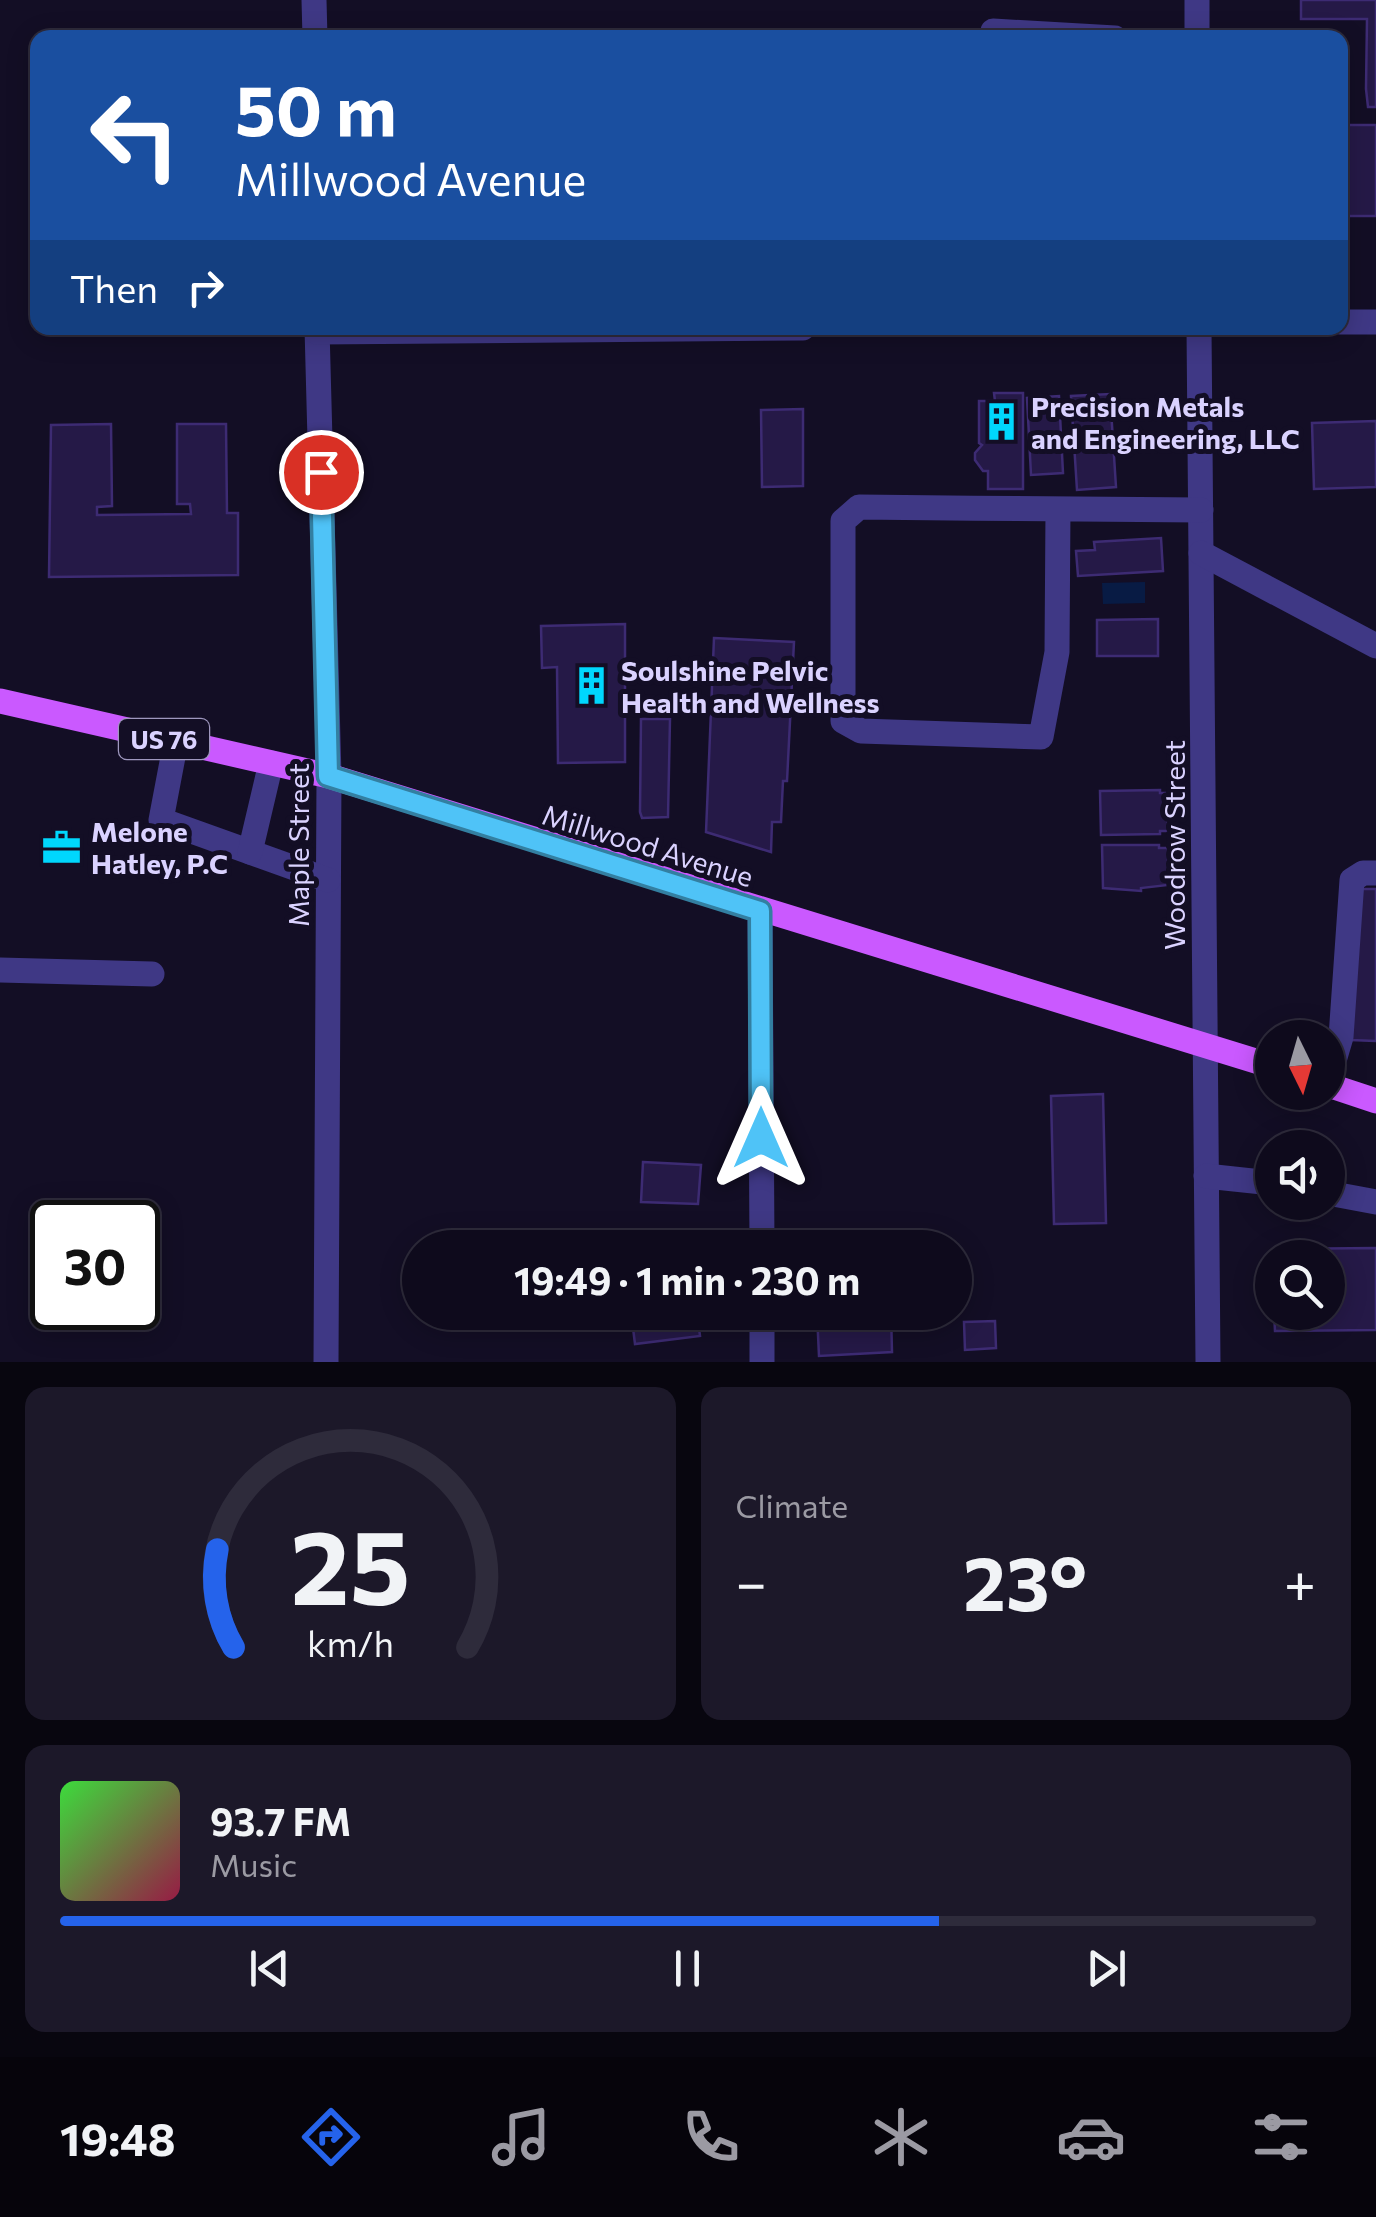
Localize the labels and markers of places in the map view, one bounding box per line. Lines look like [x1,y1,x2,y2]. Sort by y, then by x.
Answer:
place label: Precision Metals and Engineering, LLC [1031,389,1300,455]
building icon: Precision Metals and Engineering, LLC [980,401,1022,443]
pin [279,430,364,515]
place label: Soulshine Pelvic Health and Wellness [621,653,880,719]
building icon: Soulshine Pelvic Health and Wellness [570,665,612,707]
place label: Melone Hatley, P.C [91,814,228,880]
office icon: Melone Hatley, P.C [40,826,82,868]

